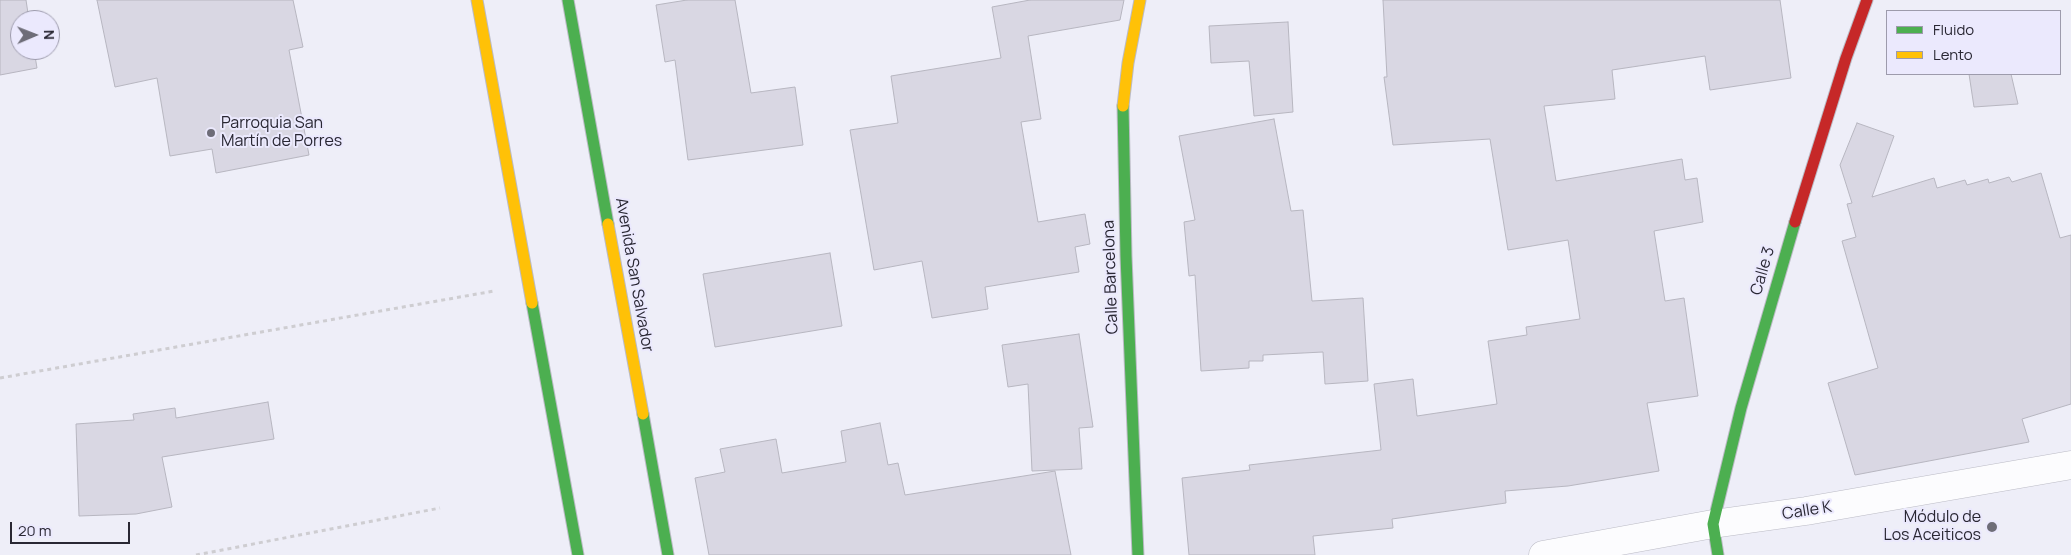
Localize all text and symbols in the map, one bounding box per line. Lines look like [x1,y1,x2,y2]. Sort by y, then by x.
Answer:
north arrow [10,10,60,60]
legend [1886,10,2061,75]
text: Fluido [1933,19,1974,40]
text: N [40,30,59,40]
text: Lento [1933,44,1973,65]
place label: Parroquia San Martín de Porres [221,114,342,152]
marker: Parroquia San Martín de Porres [205,127,217,139]
street label: Avenida San Salvador [611,196,657,354]
street label: Calle Barcelona [1099,220,1123,334]
street label: Calle 3 [1747,245,1779,297]
street label: Calle K [1781,498,1833,524]
place label: Módulo de Los Aceiticos [1883,508,1981,546]
scale bar [12,512,132,544]
text: 20 m [18,520,51,541]
marker: Módulo de Los Aceiticos [1985,520,1999,534]

